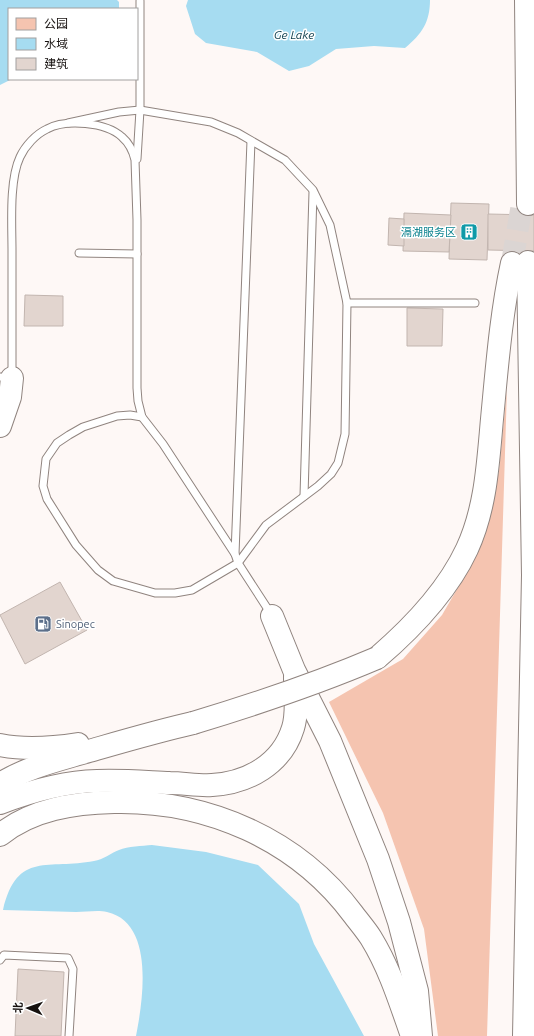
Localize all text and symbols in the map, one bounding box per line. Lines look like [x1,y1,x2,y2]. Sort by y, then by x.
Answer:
legend [8,8,138,80]
text: 公园 [44,17,68,30]
water label: Ge Lake [274,28,314,41]
text: 水域 [44,37,68,50]
text: 建筑 [44,57,68,70]
building icon: 滆湖服务区 [459,222,479,242]
place label: 滆湖服务区 [401,226,456,238]
fuel station icon: Sinopec [33,614,53,634]
place label: Sinopec [56,618,95,630]
north arrow [8,988,48,1028]
text: 北 [12,1002,24,1013]

